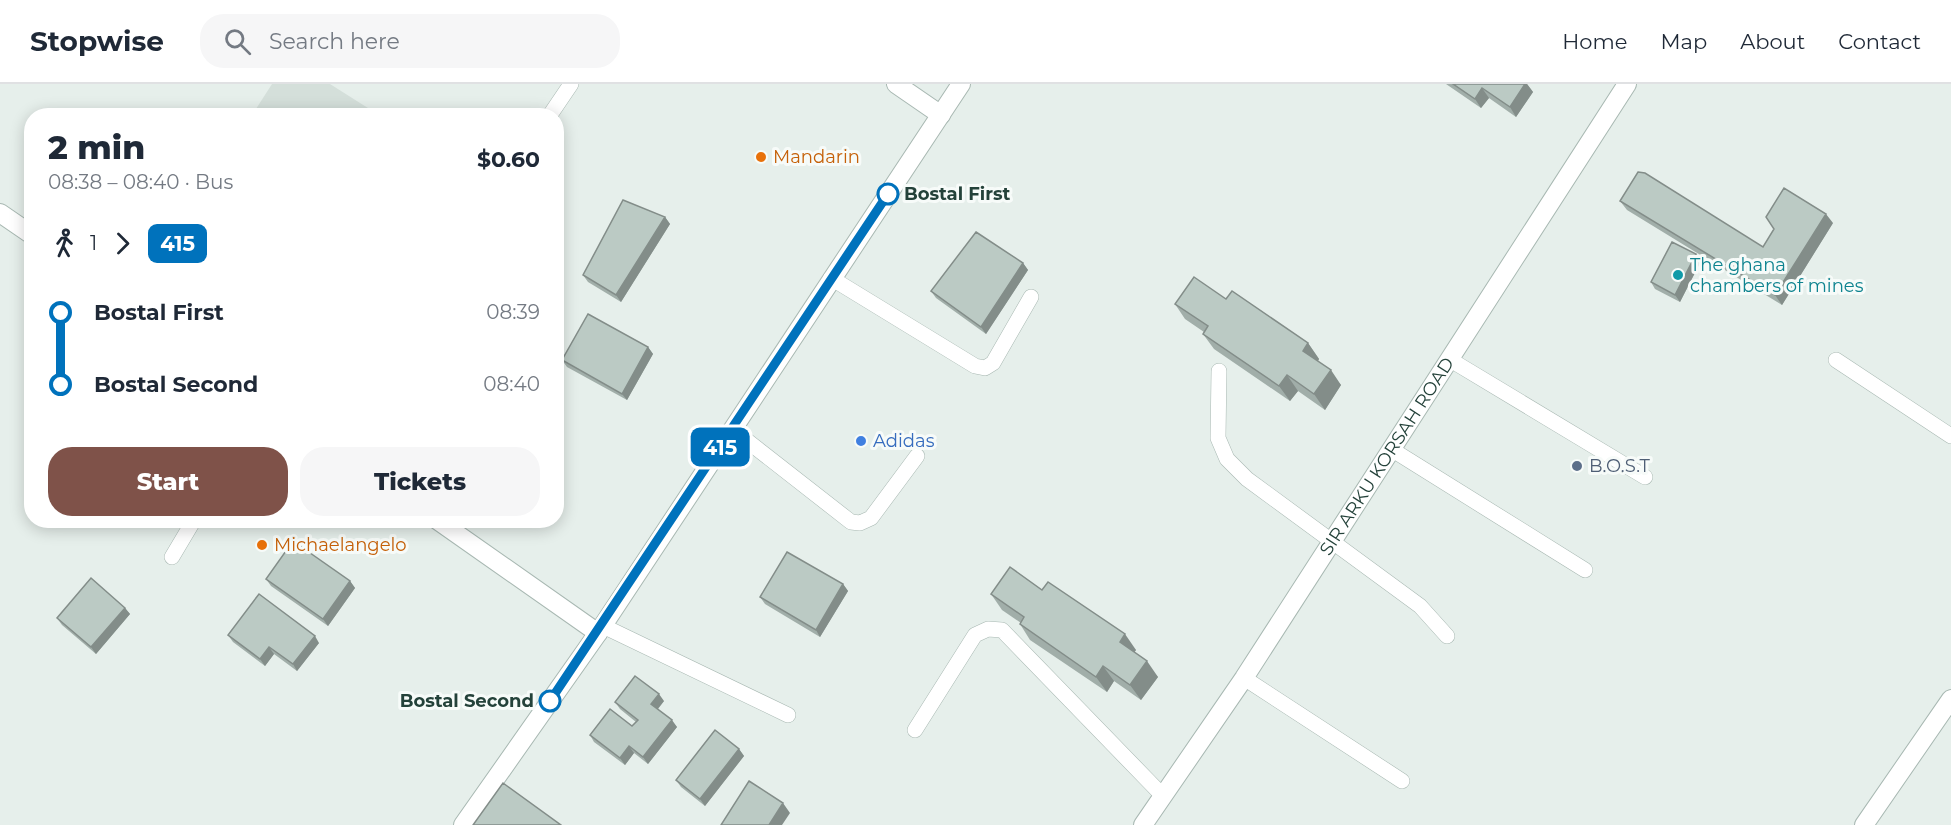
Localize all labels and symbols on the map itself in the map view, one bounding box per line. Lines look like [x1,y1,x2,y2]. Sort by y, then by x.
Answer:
place label: Mandarin [773,146,860,168]
marker: Mandarin [754,150,768,164]
marker: Bostal First [877,183,899,205]
place label: Bostal First [904,183,1010,205]
place label: The ghana chambers of mines [1690,254,1864,297]
marker: The ghana chambers of mines [1671,268,1685,282]
street label: SIR ARKU KORSAH ROAD [1315,353,1459,559]
line badge: 415 [686,428,754,466]
place label: Adidas [873,430,935,452]
marker: Adidas [854,434,868,448]
place label: B.O.S.T [1589,455,1650,477]
marker: B.O.S.T [1570,459,1584,473]
place label: Michaelangelo [274,534,407,556]
marker: Michaelangelo [255,538,269,552]
place label: Bostal Second [400,690,534,712]
marker: Bostal Second [539,690,561,712]

